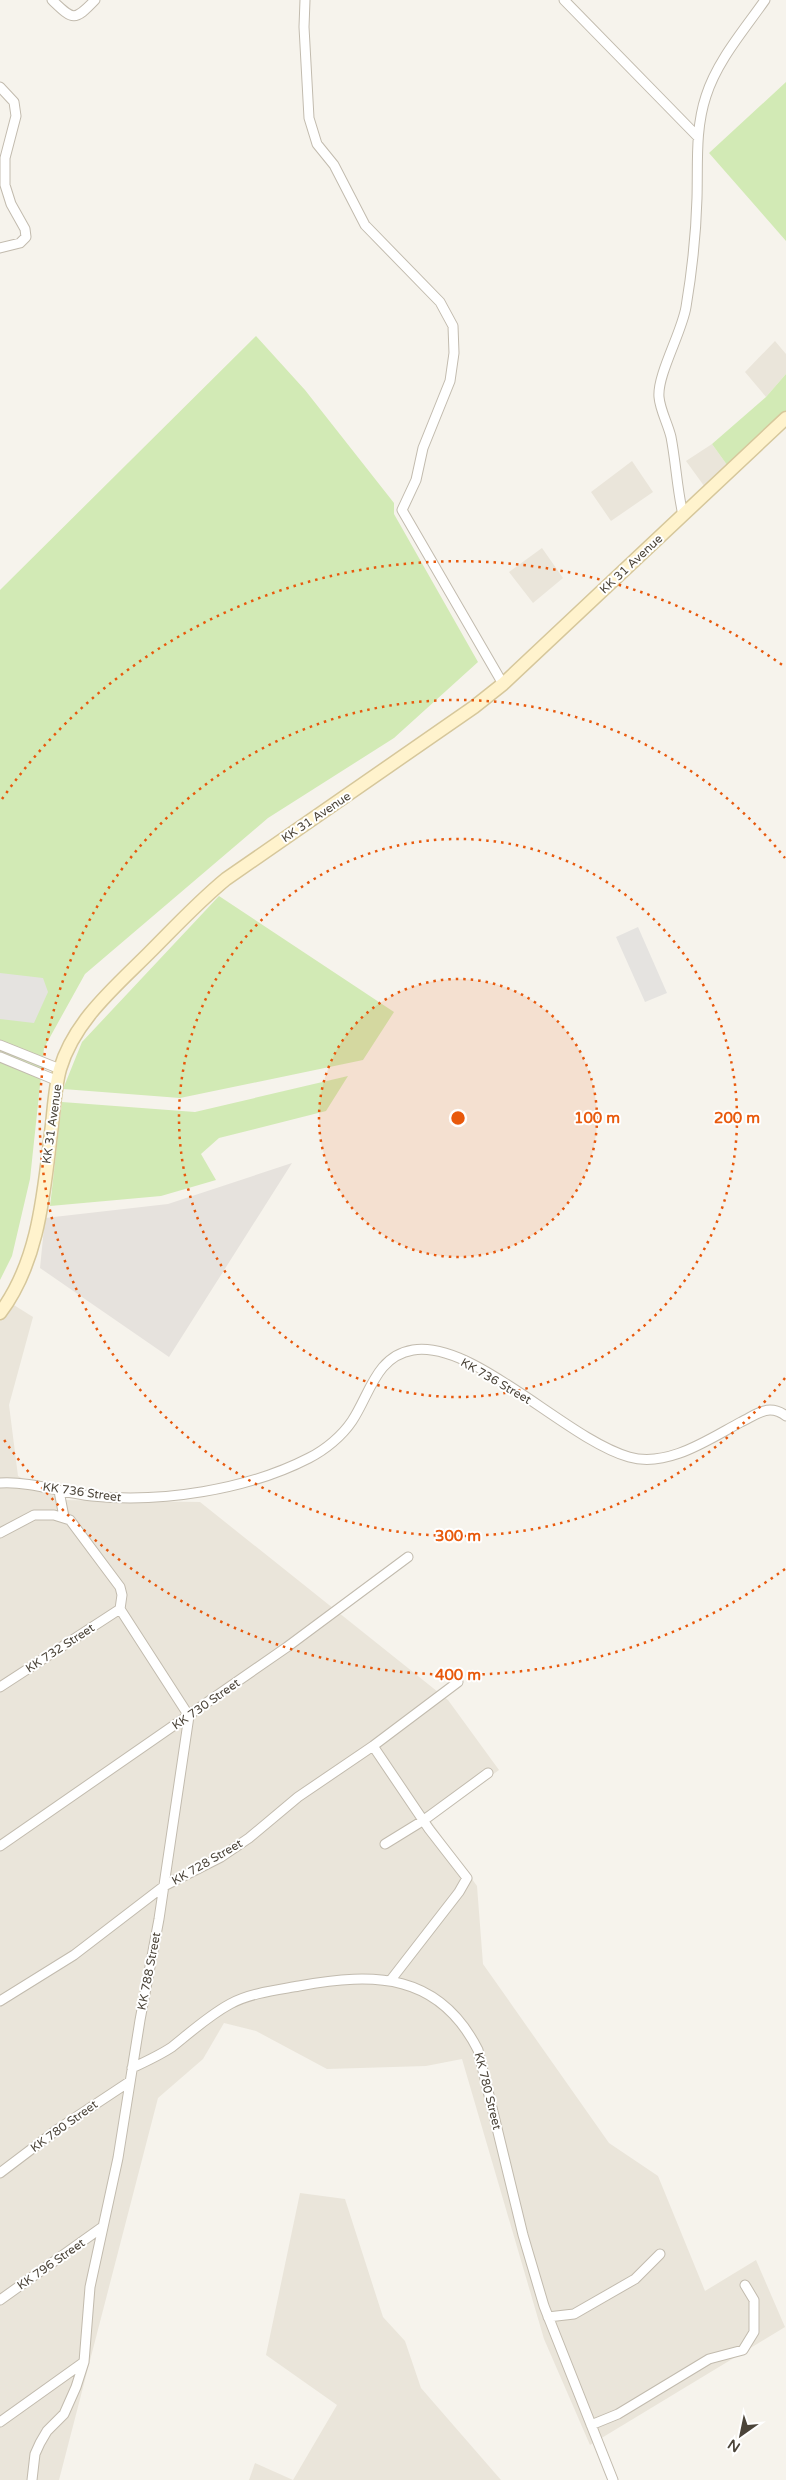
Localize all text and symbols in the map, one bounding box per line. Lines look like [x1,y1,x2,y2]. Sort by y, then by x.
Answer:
street label: KK 31 Avenue [597,531,665,597]
street label: KK 31 Avenue [279,789,353,845]
street label: KK 31 Avenue [39,1083,65,1165]
centre of rings [449,1109,467,1127]
text: 100 m [574,1109,620,1127]
text: 200 m [714,1109,760,1127]
street label: KK 736 Street [458,1355,534,1407]
street label: KK 736 Street [42,1480,123,1505]
text: 300 m [435,1527,481,1545]
street label: KK 732 Street [23,1620,97,1675]
text: 400 m [435,1666,481,1684]
street label: KK 730 Street [170,1675,243,1732]
street label: KK 728 Street [169,1836,245,1888]
street label: KK 788 Street [135,1930,164,2011]
street label: KK 780 Street [472,2051,504,2132]
street label: KK 780 Street [28,2097,100,2155]
street label: KK 796 Street [15,2235,88,2292]
north arrow [716,2410,766,2460]
text: N [725,2435,744,2456]

